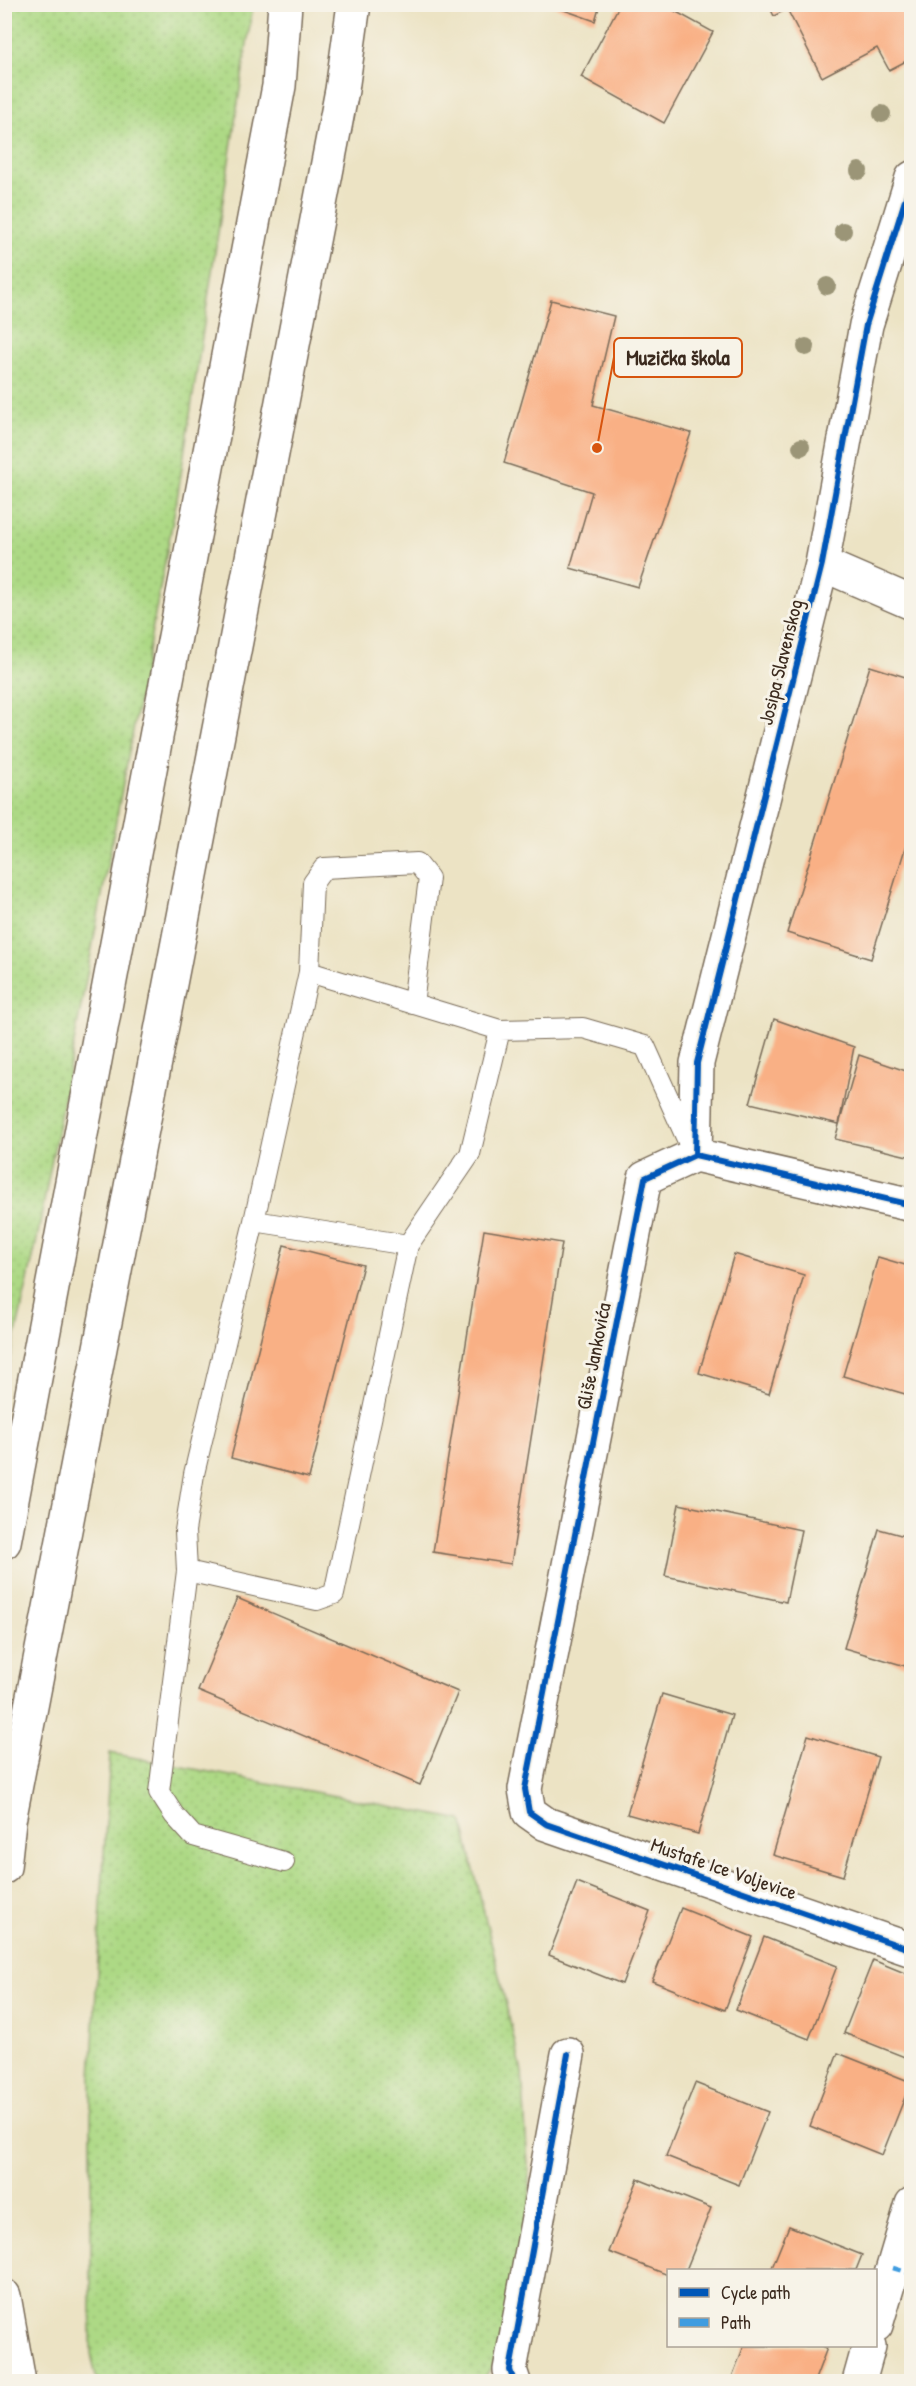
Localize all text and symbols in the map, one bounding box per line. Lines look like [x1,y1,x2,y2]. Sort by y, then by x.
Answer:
callout: Muzička škola [614,338,742,377]
text: Muzička škola [626,343,731,372]
street label: Josipa Slavenskog [751,596,809,728]
street label: Gliše Jankovića [569,1300,617,1412]
street label: Mustafe Ice Voljevice [647,1830,801,1906]
legend [667,2269,877,2347]
text: Cycle path [721,2280,791,2305]
text: Path [721,2310,751,2335]

